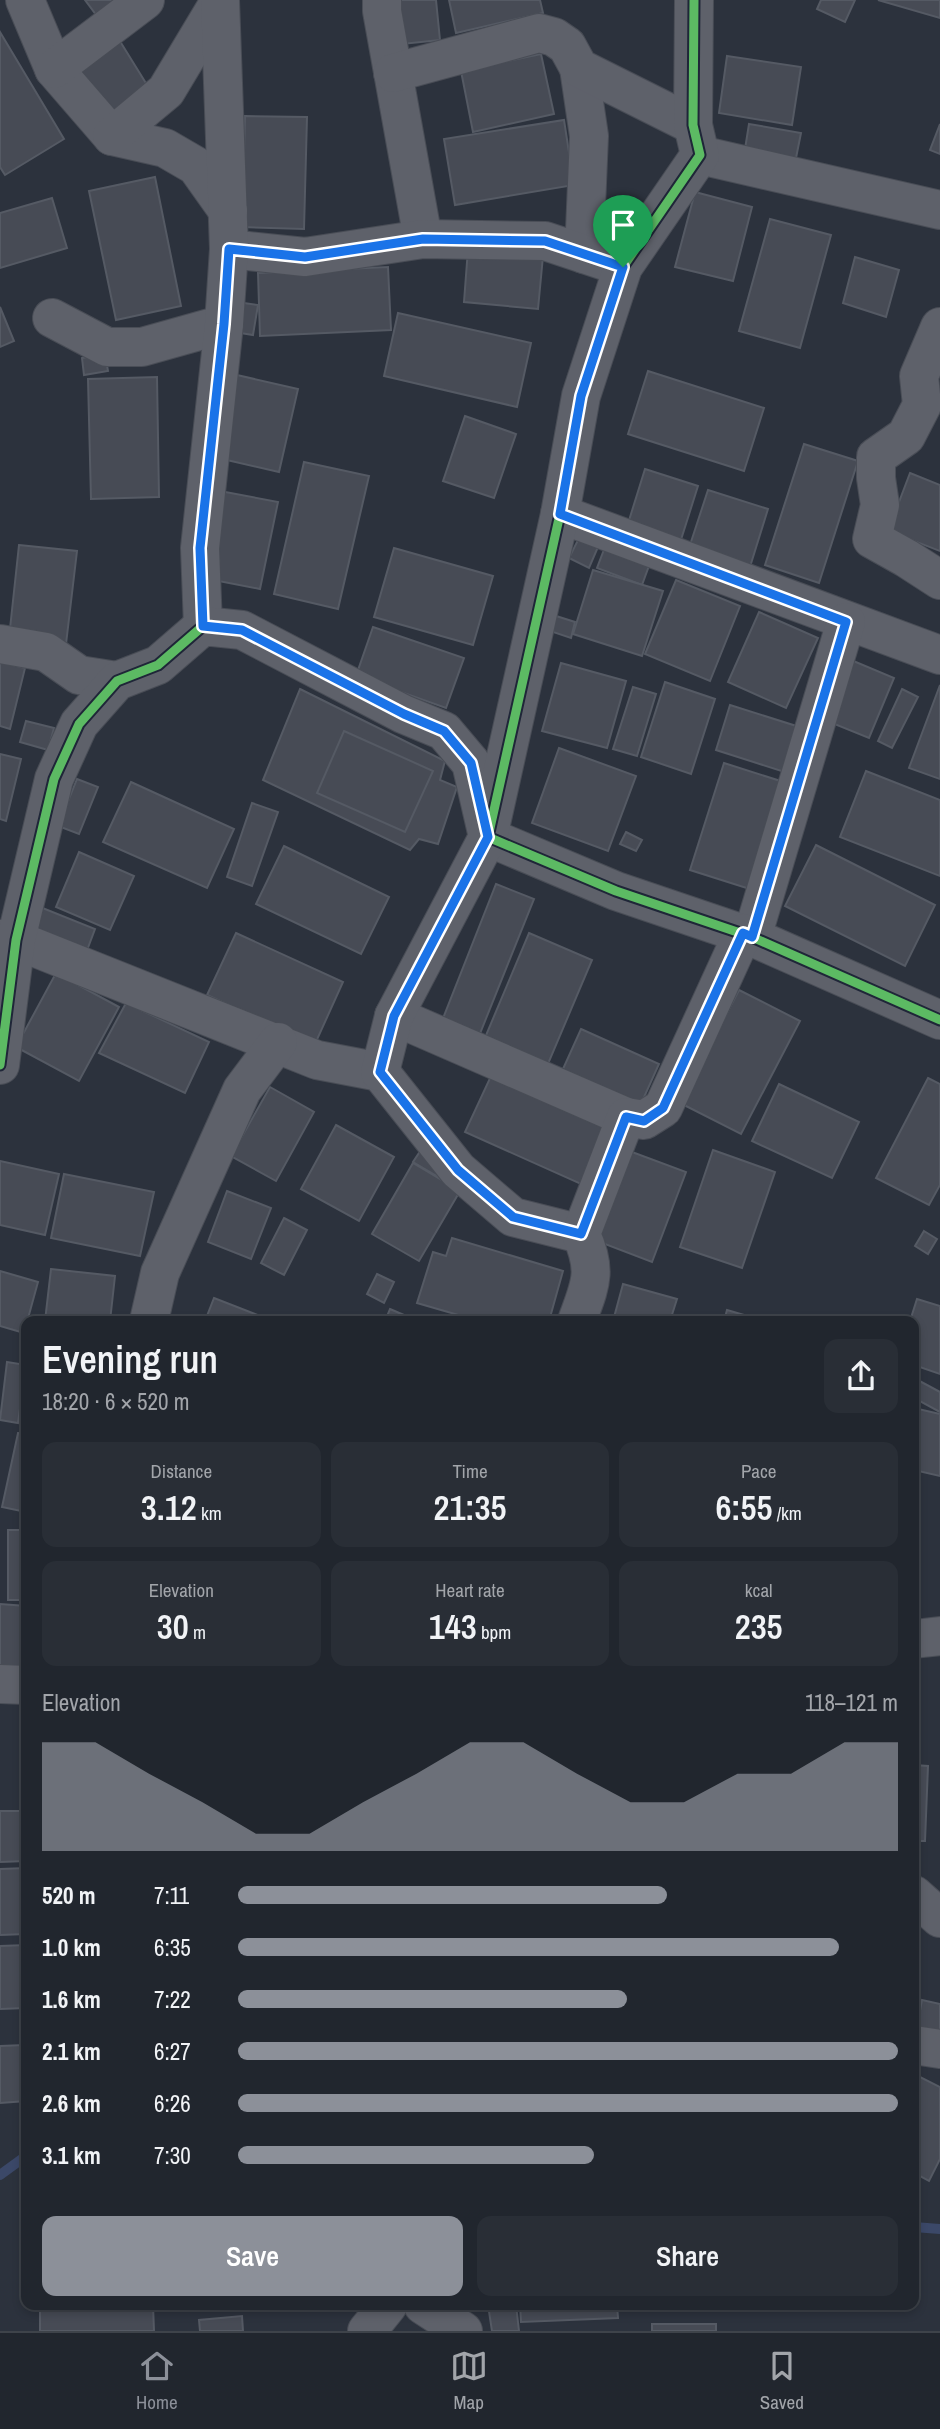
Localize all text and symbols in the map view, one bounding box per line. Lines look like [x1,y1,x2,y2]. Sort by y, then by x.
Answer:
pin [593,195,653,267]
icon: arrive [604,206,642,244]
text: Evening run [42,1334,218,1385]
button: share [824,1339,898,1413]
text: 18:20 · 6 × 520 m [42,1386,189,1417]
text: Distance [151,1458,212,1484]
text: Time [452,1458,488,1484]
text: Pace [741,1458,776,1484]
text: 3.12 [141,1484,197,1531]
text: 21:35 [434,1484,506,1531]
text: 6:55 [715,1484,772,1531]
text: km [197,1500,222,1526]
text: /km [772,1500,802,1526]
text: Elevation [149,1577,214,1603]
text: Heart rate [435,1577,505,1603]
text: kcal [745,1577,773,1603]
text: 30 [157,1603,189,1650]
text: 143 [429,1603,477,1650]
text: 235 [735,1603,783,1650]
text: m [189,1619,206,1645]
text: bpm [477,1619,511,1645]
text: Elevation [42,1687,121,1718]
text: 118–121 m [805,1687,898,1718]
text: 520 m [42,1880,95,1911]
text: 7:11 [154,1880,189,1911]
text: 1.0 km [42,1932,101,1963]
text: 6:35 [154,1932,191,1963]
text: 1.6 km [42,1984,101,2015]
text: 7:22 [154,1984,191,2015]
text: 2.1 km [42,2036,101,2067]
text: 6:27 [154,2036,191,2067]
text: 2.6 km [42,2088,101,2119]
text: 6:26 [154,2088,191,2119]
text: 3.1 km [42,2140,101,2171]
text: 7:30 [154,2140,191,2171]
button: Save [42,2216,463,2296]
button: Share [477,2216,898,2296]
tab: Home [136,2347,178,2415]
tab: Map [450,2347,488,2415]
tab: Saved [760,2347,804,2415]

